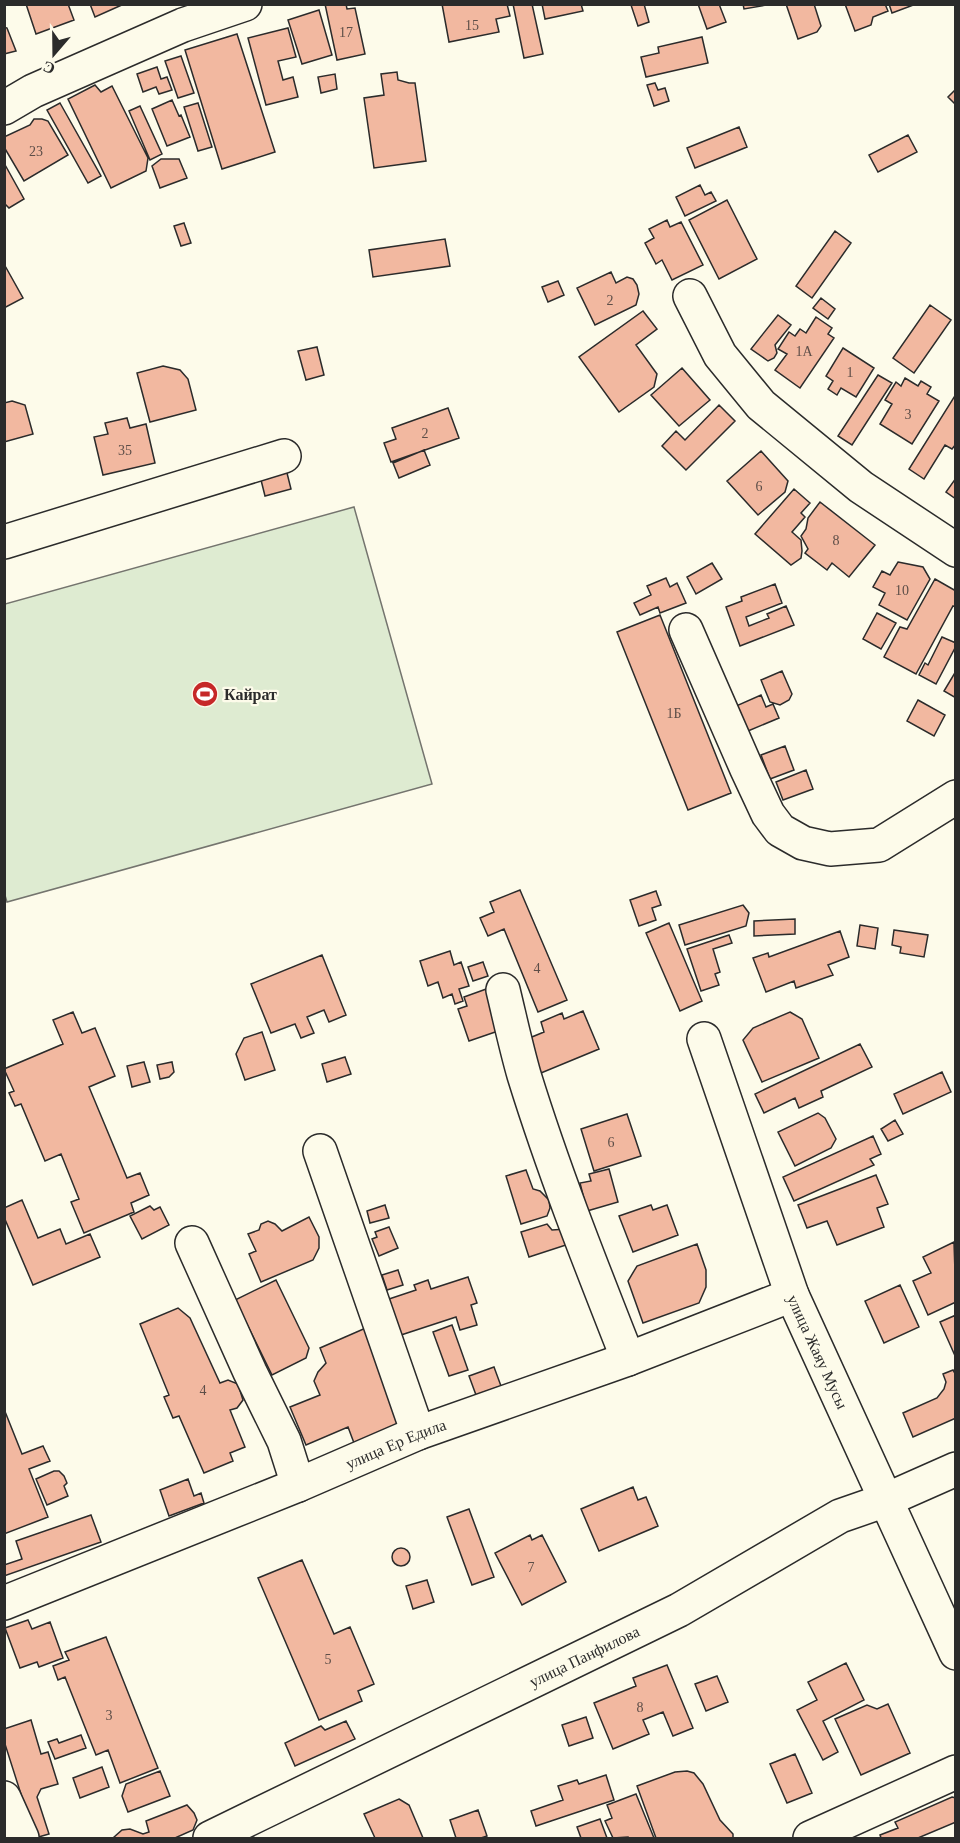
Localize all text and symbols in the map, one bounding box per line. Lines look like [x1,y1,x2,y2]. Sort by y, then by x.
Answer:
house number: 15 [465,18,479,33]
north arrow [24,24,84,84]
house number: 17 [339,25,353,40]
text: С [41,58,57,78]
house number: 23 [29,144,43,159]
house number: 2 [607,293,614,308]
house number: 1А [795,344,813,359]
house number: 1 [847,365,854,380]
house number: 3 [905,407,912,422]
house number: 2 [422,426,429,441]
house number: 35 [118,443,132,458]
house number: 6 [756,479,763,494]
house number: 8 [833,533,840,548]
house number: 10 [895,583,909,598]
sports icon: Кайрат [190,679,220,709]
place label: Кайрат [224,686,277,704]
house number: 1Б [666,706,682,721]
house number: 4 [534,961,541,976]
house number: 6 [608,1135,615,1150]
street label: улица Жаяу Мусы [784,1292,852,1412]
house number: 4 [200,1383,207,1398]
street label: улица Ер Едила [343,1415,448,1473]
house number: 7 [528,1560,535,1575]
street label: улица Панфилова [526,1622,642,1691]
house number: 5 [325,1652,332,1667]
house number: 8 [637,1700,644,1715]
house number: 3 [106,1708,113,1723]

